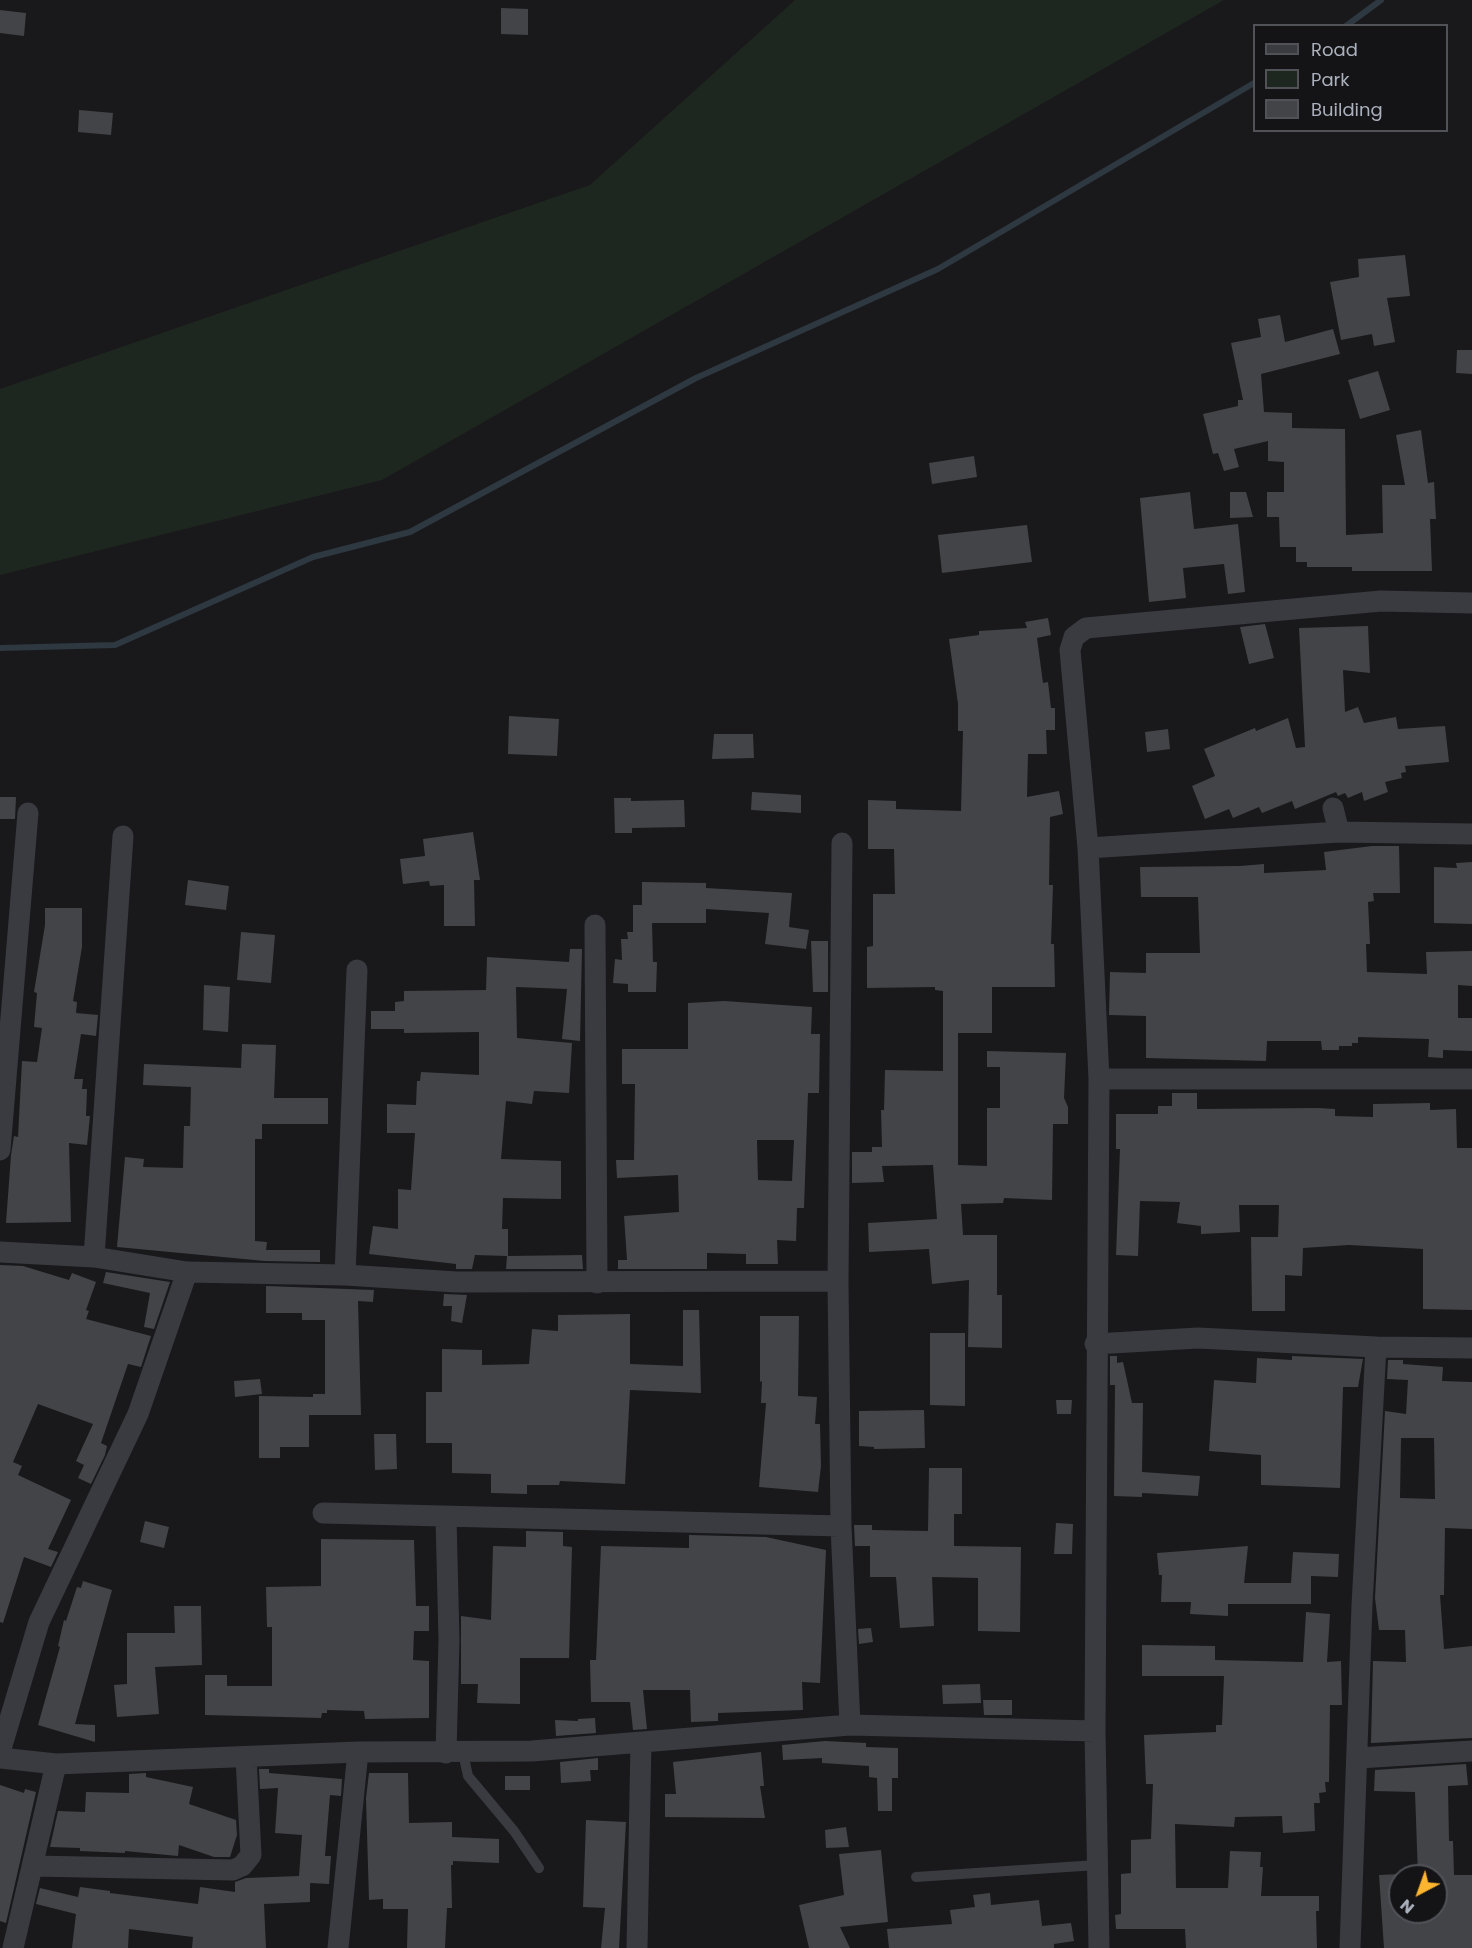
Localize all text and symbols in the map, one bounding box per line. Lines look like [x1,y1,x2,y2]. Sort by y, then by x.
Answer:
legend [1253,24,1448,132]
text: Road [1311,37,1358,62]
text: Park [1311,67,1350,92]
text: Building [1311,97,1383,122]
north arrow [1388,1864,1448,1924]
text: N [1395,1894,1419,1919]

